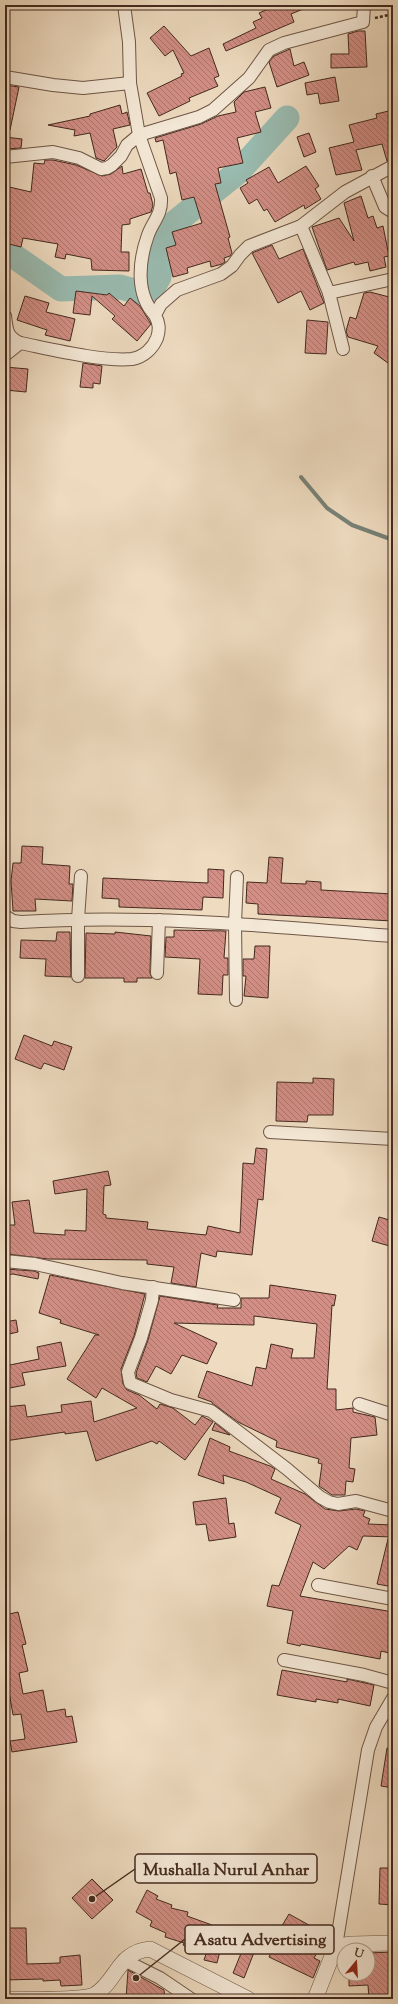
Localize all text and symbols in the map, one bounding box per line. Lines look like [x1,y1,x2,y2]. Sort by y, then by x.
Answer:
callout: Mushalla Nurul Anhar [135,1854,317,1883]
text: Mushalla Nurul Anhar [143,1859,310,1883]
callout: Asatu Advertising [185,1925,334,1954]
text: Asatu Advertising [194,1929,327,1953]
north arrow [336,1942,376,1982]
text: U [351,1944,366,1962]

